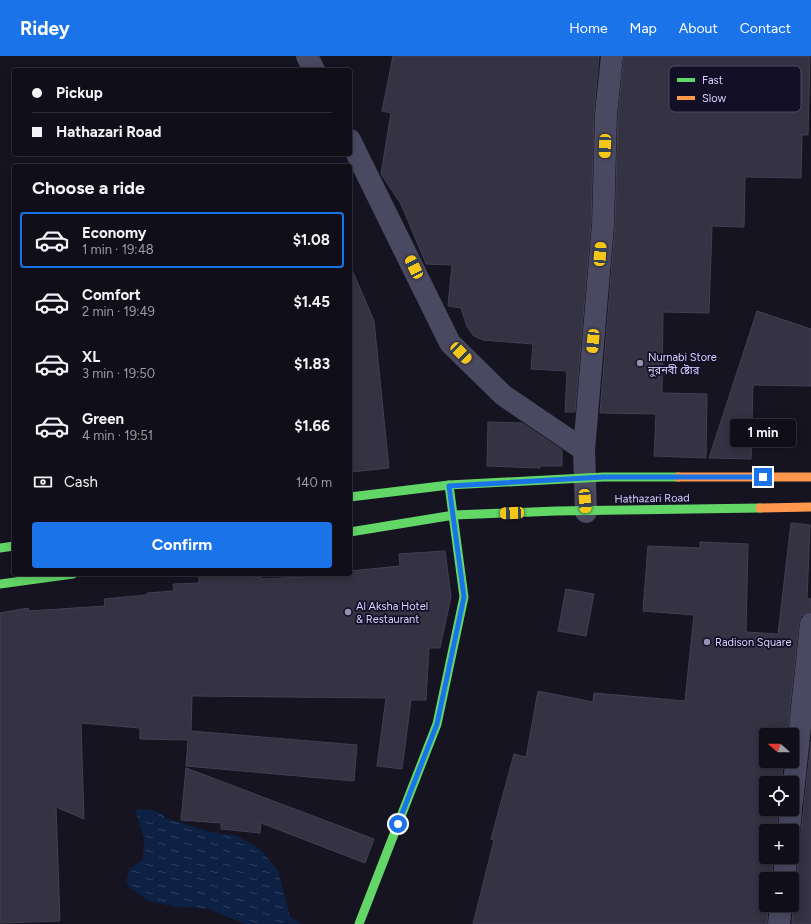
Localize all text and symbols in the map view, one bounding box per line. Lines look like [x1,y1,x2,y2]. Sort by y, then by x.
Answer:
text: Ridey [20,17,70,40]
text: Home [569,20,608,37]
text: Map [630,20,657,37]
text: About [679,20,718,37]
text: Contact [740,20,791,37]
legend [669,66,801,112]
text: Fast [702,74,723,87]
text: Pickup [56,84,103,102]
text: Slow [702,92,726,105]
text: Hathazari Road [56,123,161,141]
car [599,134,611,158]
text: Choose a ride [32,177,145,199]
icon: car [34,222,70,258]
text: Economy [82,224,147,242]
text: $1.08 [293,231,330,249]
text: 1 min · 19:48 [82,242,154,257]
car [593,242,607,266]
car [403,254,425,280]
icon: car [34,284,70,320]
text: Comfort [82,286,141,304]
text: $1.45 [293,293,330,311]
text: 2 min · 19:49 [82,304,155,319]
car [586,329,600,353]
car [448,340,474,366]
icon: car [34,346,70,382]
text: XL [82,348,100,366]
place label: Nurnabi Store নুরনবী ষ্টোর [647,351,717,377]
text: $1.83 [294,355,330,373]
marker: Nurnabi Store নুরনবী ষ্টোর [635,358,645,368]
text: 3 min · 19:50 [82,366,155,381]
icon: car [34,408,70,444]
text: Green [82,410,124,428]
text: $1.66 [294,417,330,435]
callout: 1 min [730,419,796,447]
text: 1 min [748,425,778,440]
text: 4 min · 19:51 [82,428,153,443]
route end [754,468,772,486]
icon: cash [32,471,54,493]
text: Cash [64,473,98,491]
text: 140 m [296,475,332,490]
car [578,489,592,513]
street label: Hathazari Road [614,491,690,506]
car [500,507,524,519]
button: Confirm [32,522,332,568]
place label: Al Aksha Hotel & Restaurant [356,600,428,626]
marker: Al Aksha Hotel & Restaurant [343,607,353,617]
place label: Radison Square [715,636,791,649]
marker: Radison Square [702,637,712,647]
north arrow [759,728,799,768]
map controls [759,728,799,912]
button: locate [759,776,799,816]
route start [389,815,407,833]
button: + [759,824,799,864]
button: − [759,872,799,912]

